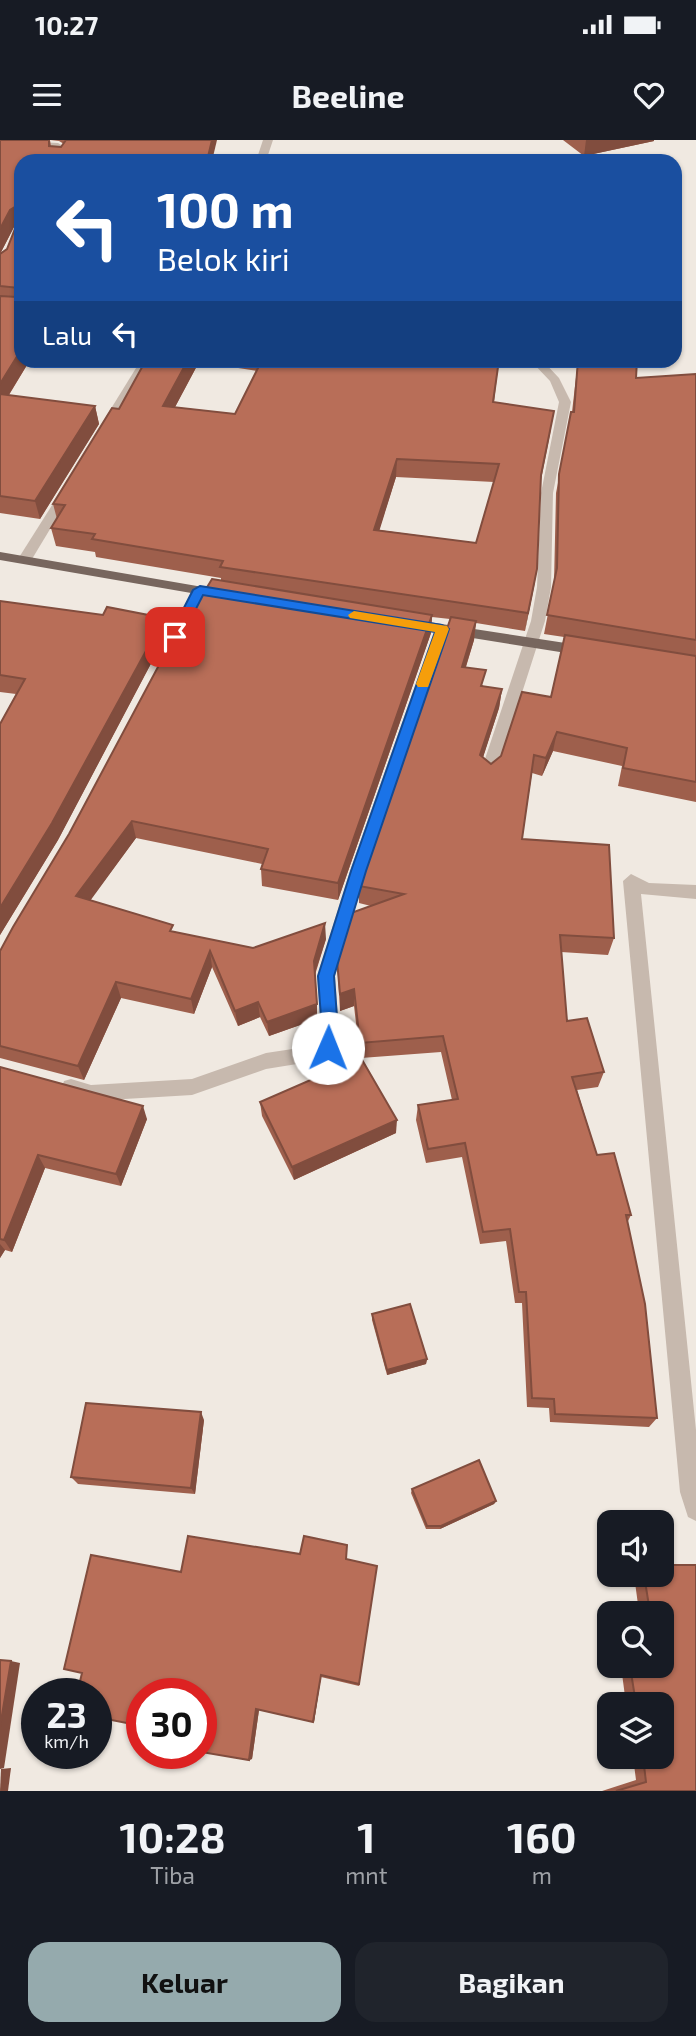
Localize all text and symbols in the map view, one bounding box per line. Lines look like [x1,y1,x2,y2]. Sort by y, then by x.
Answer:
text: 10:27 [35,9,98,40]
icon: menu [28,76,66,114]
text: Beeline [291,76,405,114]
icon: heart [630,76,668,114]
text: 100 m [157,179,294,238]
icon: left [42,182,133,273]
text: Belok kiri [157,239,290,277]
icon: left [106,315,144,353]
text: Lalu [42,319,92,350]
pin [145,607,205,667]
icon: arrive [156,618,194,656]
position arrow [291,1011,365,1085]
map controls [597,1510,674,1769]
button: sound [597,1510,674,1587]
button: search [597,1601,674,1678]
speed limit sign: 30 [126,1678,217,1769]
button: layers [597,1692,674,1769]
text: 23 [46,1693,87,1735]
text: km/h [44,1730,89,1752]
text: 10:28 [120,1811,226,1861]
text: 1 [357,1811,375,1861]
text: 160 [507,1811,576,1861]
text: Tiba [150,1861,195,1889]
text: mnt [345,1861,387,1889]
text: m [532,1861,552,1889]
button: Keluar [28,1942,341,2022]
button: Bagikan [355,1942,668,2022]

